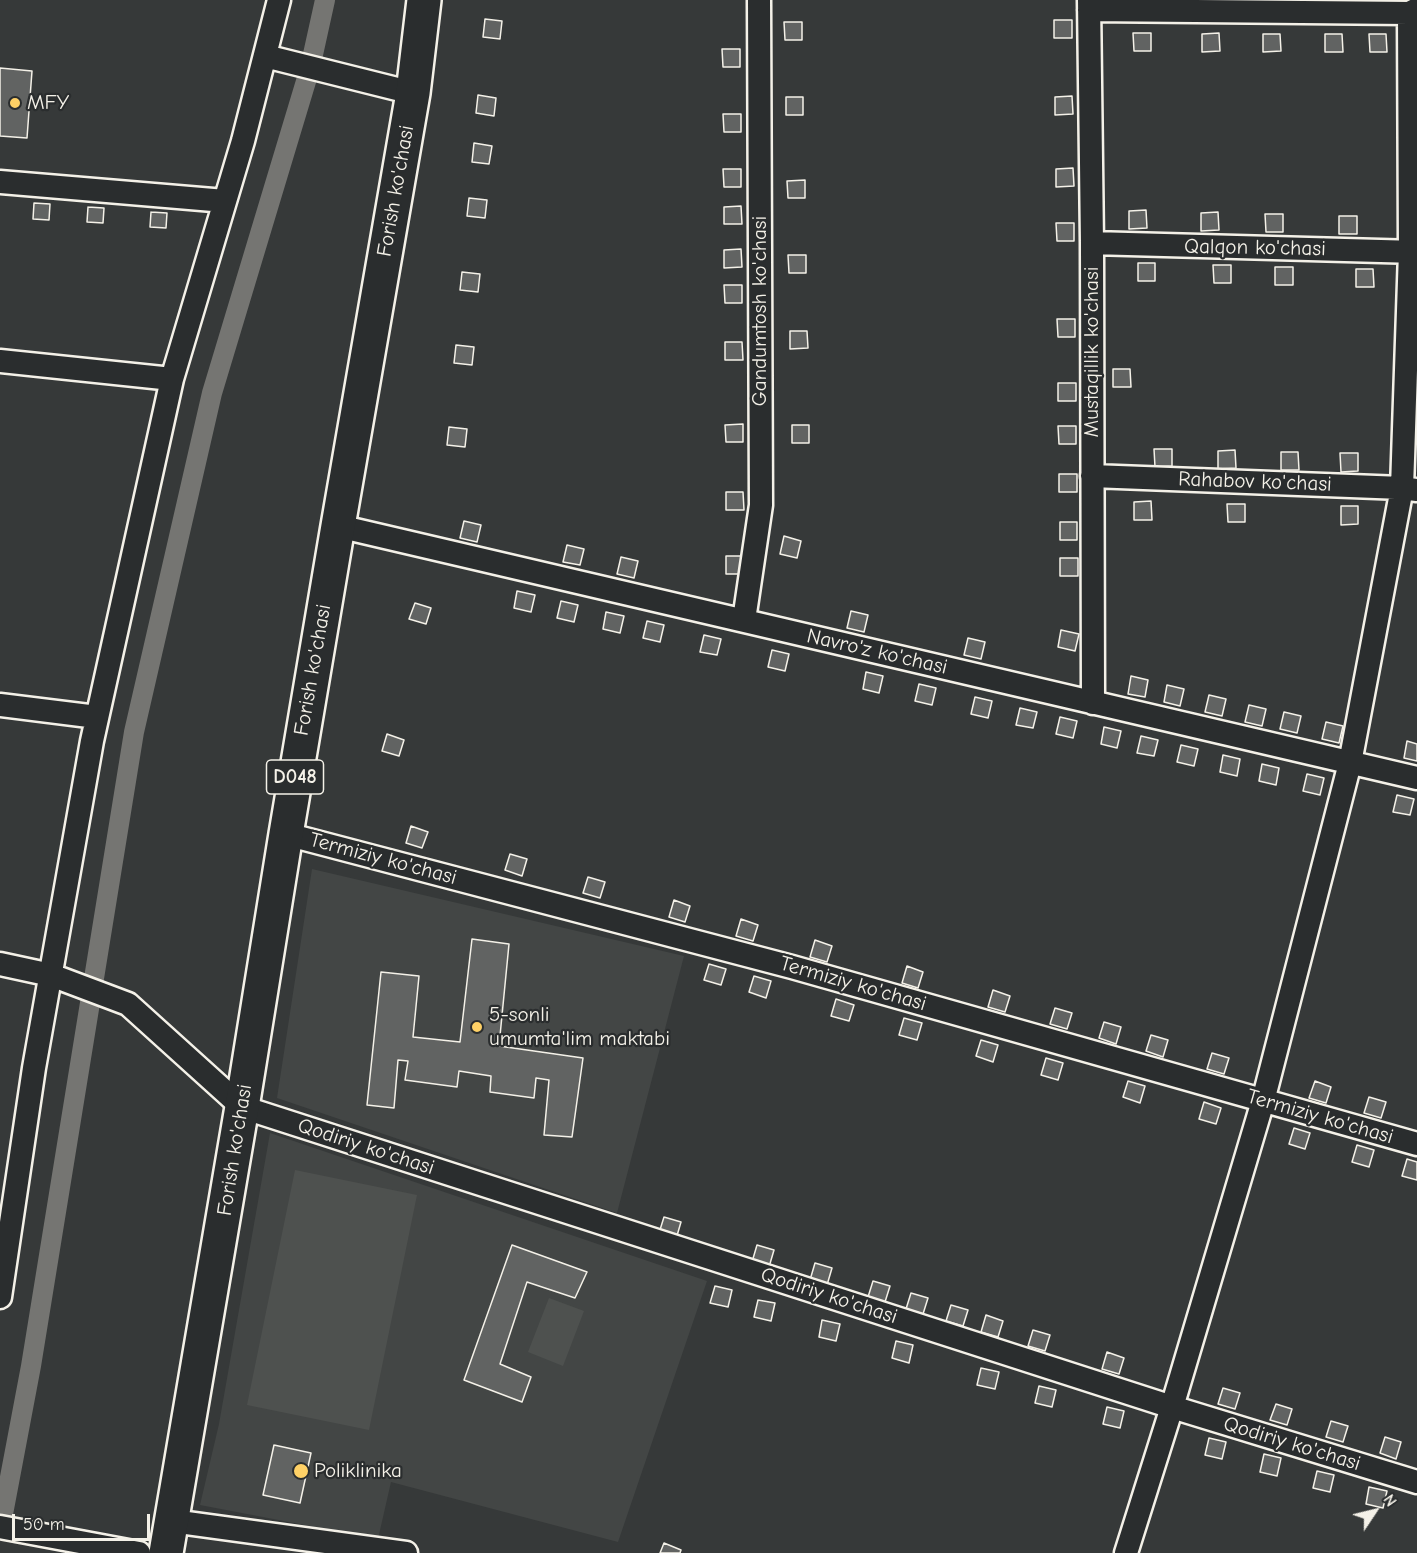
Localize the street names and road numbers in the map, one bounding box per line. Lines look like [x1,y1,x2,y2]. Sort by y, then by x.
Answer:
street label: Forish ko'chasi [372,123,420,259]
street label: Gandumtosh ko'chasi [747,216,773,406]
street label: Qalqon ko'chasi [1184,234,1326,262]
street label: Mustaqillik ko'chasi [1079,267,1105,437]
street label: Rahabov ko'chasi [1178,467,1332,497]
street label: Forish ko'chasi [289,602,337,738]
street label: Navro'z ko'chasi [804,624,950,680]
road number: D048 [266,760,324,794]
street label: Termiziy ko'chasi [307,827,459,891]
street label: Termiziy ko'chasi [777,951,929,1017]
street label: Forish ko'chasi [212,1082,258,1218]
street label: Termiziy ko'chasi [1244,1084,1396,1150]
street label: Qodiriy ko'chasi [295,1113,437,1181]
street label: Qodiriy ko'chasi [758,1262,900,1330]
street label: Qodiriy ko'chasi [1220,1411,1364,1477]

